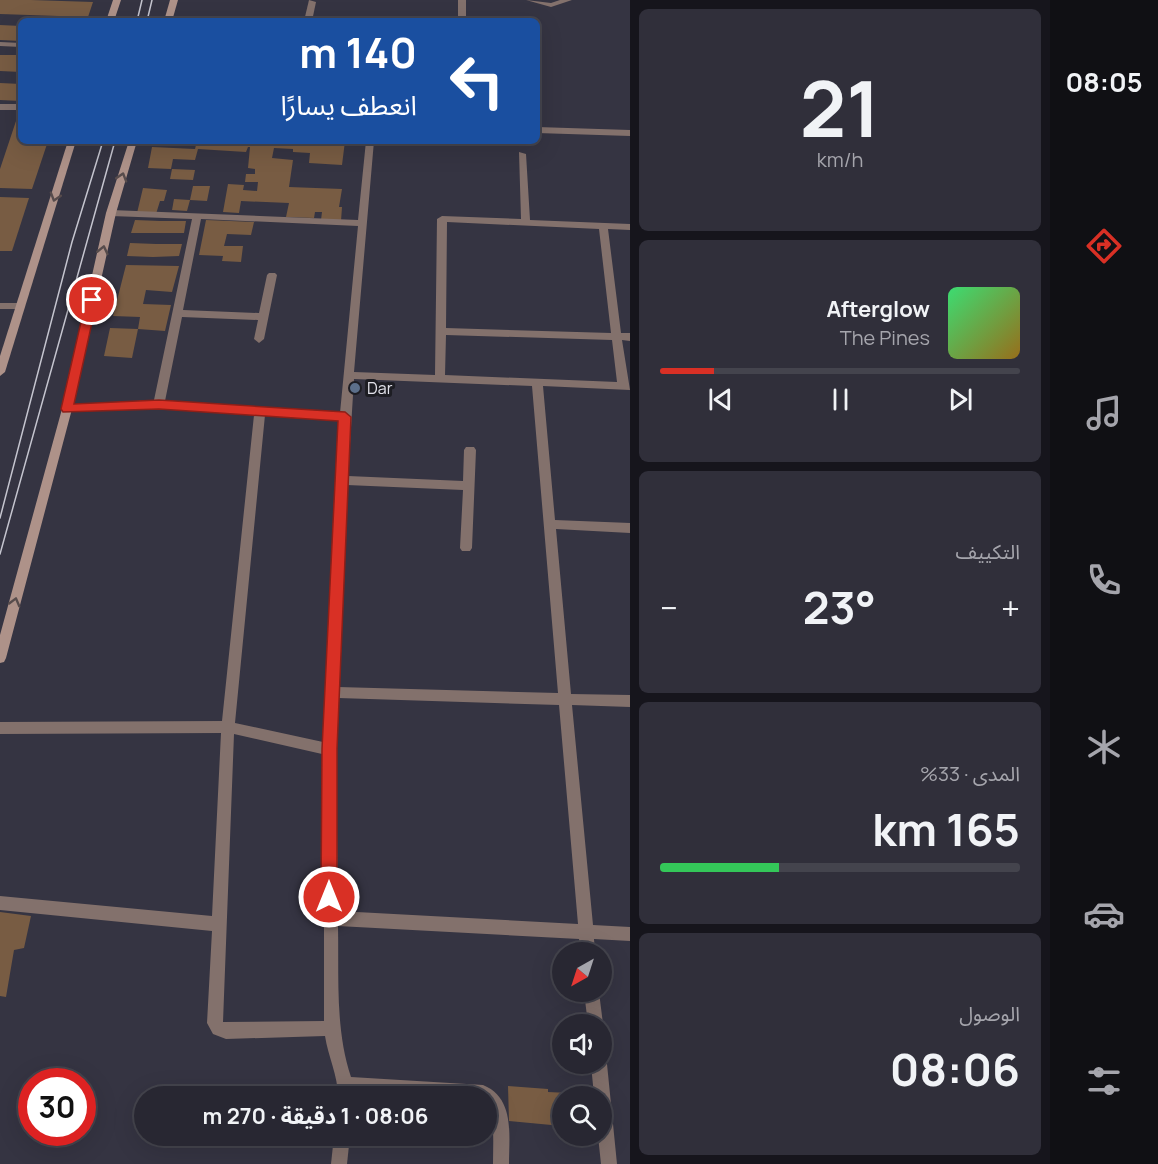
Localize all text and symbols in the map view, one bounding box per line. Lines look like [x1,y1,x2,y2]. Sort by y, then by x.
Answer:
text: 140 m [299,23,417,81]
icon: left [438,42,516,120]
text: 21 [800,54,880,160]
text: 08:05 [1065,63,1143,100]
text: انعطف يسارًا [280,86,417,123]
text: km/h [817,146,863,173]
one-way arrow [115,172,127,183]
one-way arrow [50,191,62,202]
icon: directions [1083,225,1125,267]
one-way arrow [96,245,109,255]
pin [66,274,117,325]
icon: arrive [75,283,108,316]
text: Afterglow [826,294,930,324]
text: The Pines [840,324,930,351]
place label: Dar [367,377,393,399]
marker: Dar [348,381,362,395]
icon: previous [704,383,737,416]
icon: pause [824,383,857,416]
icon: next [944,383,977,416]
icon: music [1083,392,1125,434]
text: التكييف [956,538,1020,565]
icon: phone [1083,559,1125,601]
text: 23° [803,576,876,638]
text: − [660,585,678,630]
text: + [1001,585,1020,630]
one-way arrow [8,597,20,608]
icon: climate [1083,726,1125,768]
text: المدى · 33% [920,760,1020,787]
text: 165 km [872,798,1020,860]
position arrow [297,865,361,929]
icon: car [1083,893,1125,935]
north arrow [552,942,612,1002]
map controls [552,942,612,1146]
text: الوصول [959,1000,1020,1027]
button: sound [552,1014,612,1074]
text: 08:06 [890,1038,1020,1100]
icon: filters [1083,1060,1125,1102]
speed limit sign: 30 [18,1068,96,1146]
button: search [552,1086,612,1146]
text: 08:06 · 1 دقيقة · 270 m [203,1101,428,1131]

